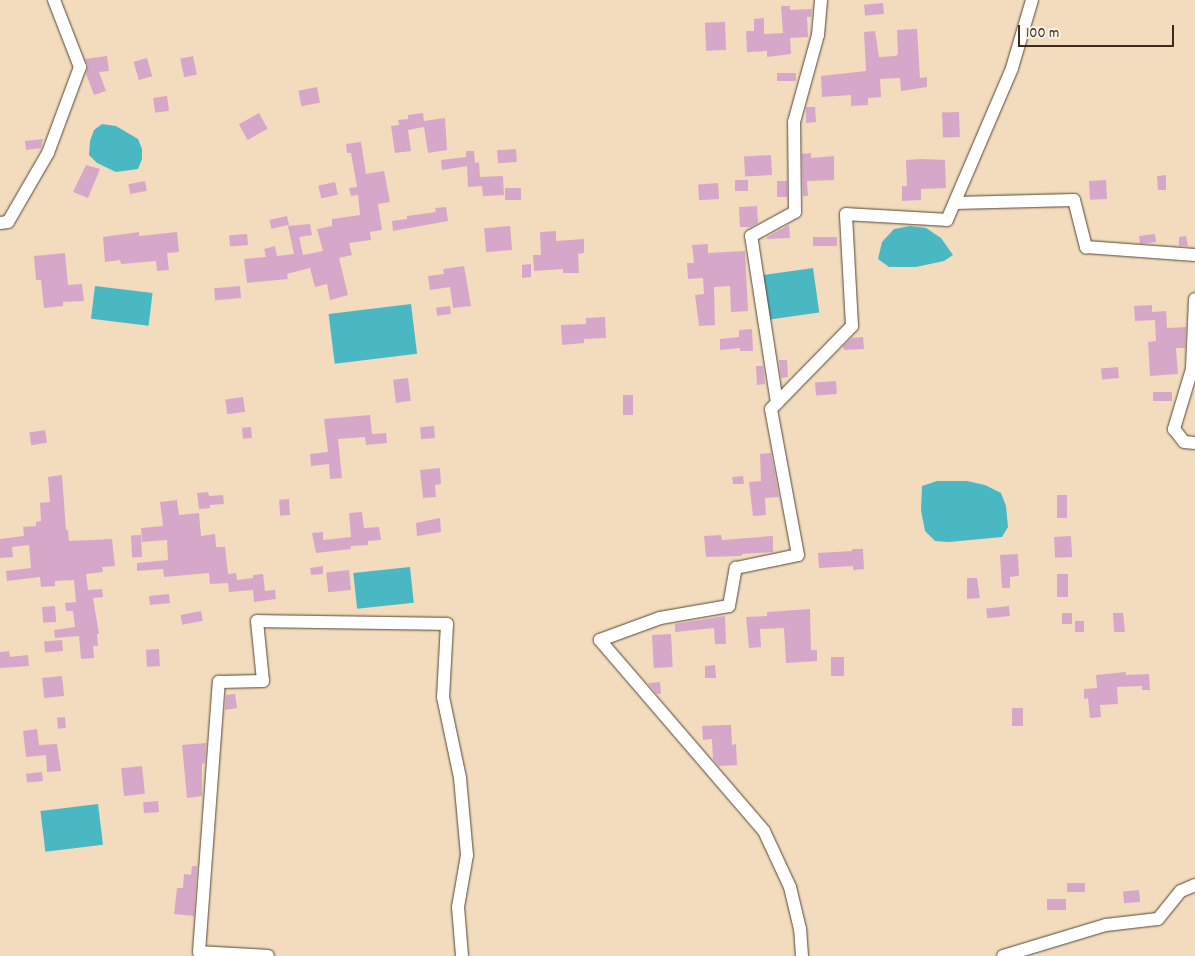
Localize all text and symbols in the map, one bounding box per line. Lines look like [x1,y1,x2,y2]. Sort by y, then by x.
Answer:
scale bar [1020,15,1176,47]
text: 100 m [1026,23,1059,45]

